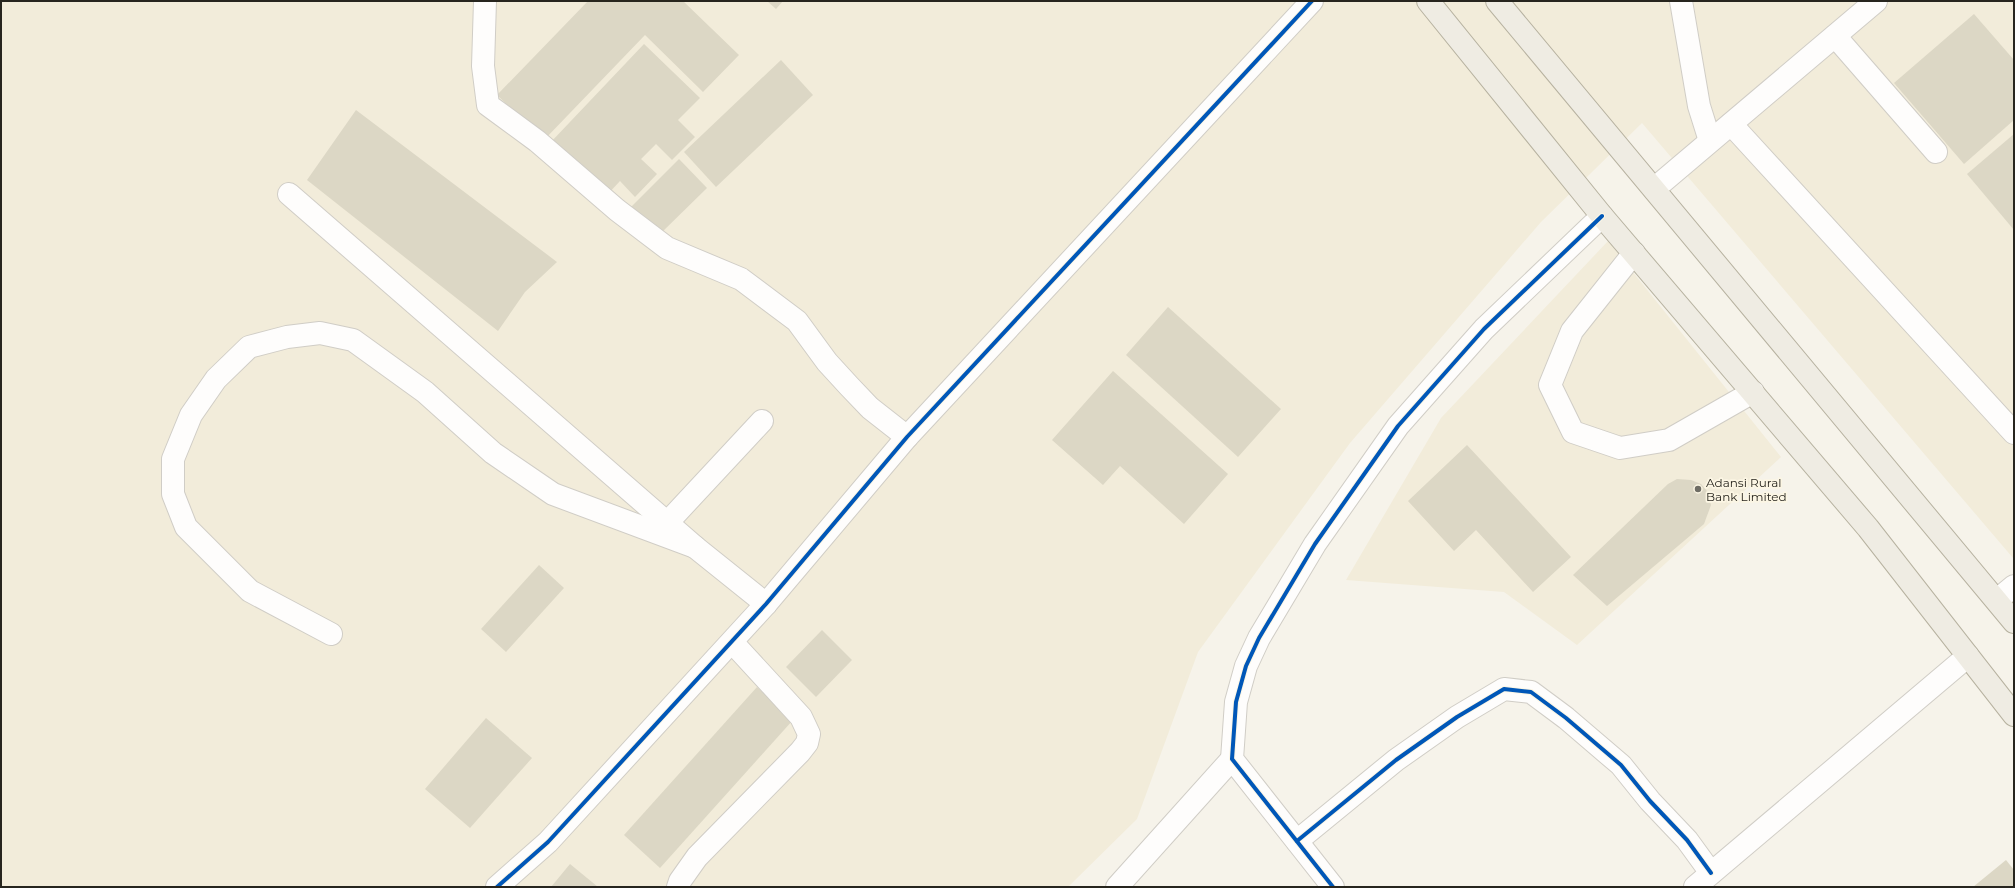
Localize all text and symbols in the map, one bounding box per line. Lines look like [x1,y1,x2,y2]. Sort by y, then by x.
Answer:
place label: Adansi Rural Bank Limited [1706,475,1787,504]
marker: Adansi Rural Bank Limited [1693,484,1703,494]

